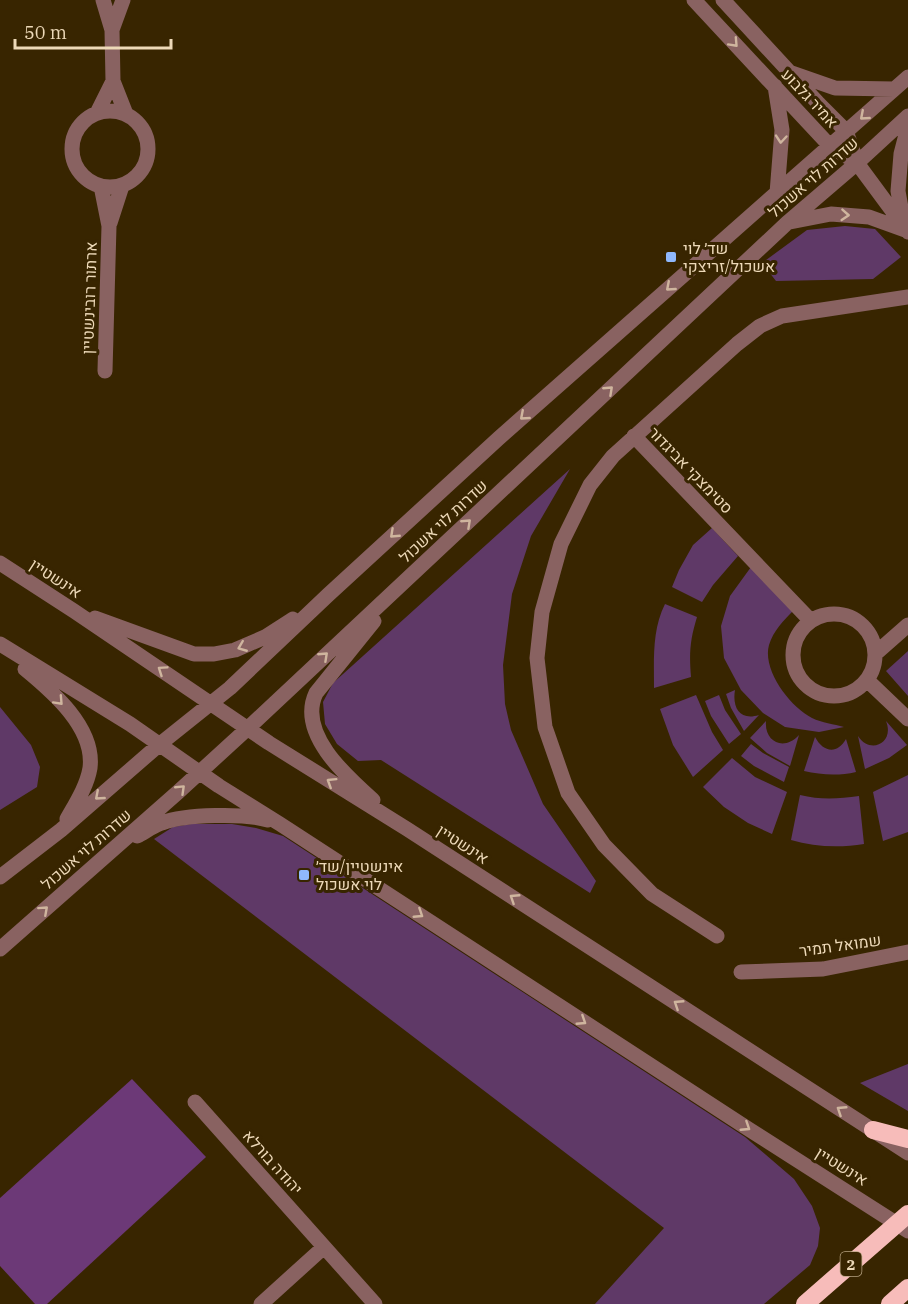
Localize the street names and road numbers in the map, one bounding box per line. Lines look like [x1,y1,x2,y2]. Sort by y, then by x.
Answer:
street label: אמיר גלבוע [778,64,842,132]
street label: שדרות לוי אשכול [764,132,862,222]
street label: ארתור רובינשטיין [77,241,101,355]
street label: סטימצקי אביגדור [645,422,737,518]
street label: שדרות לוי אשכול [395,475,491,567]
street label: אינשטיין [26,554,86,602]
street label: שדרות לוי אשכול [37,804,135,894]
street label: אינשטיין [433,820,493,868]
street label: שמואל תמיר [798,929,882,961]
street label: יהודה בורלא [239,1126,307,1198]
street label: אינשטיין [812,1142,872,1190]
road number: 2 [840,1252,862,1276]

